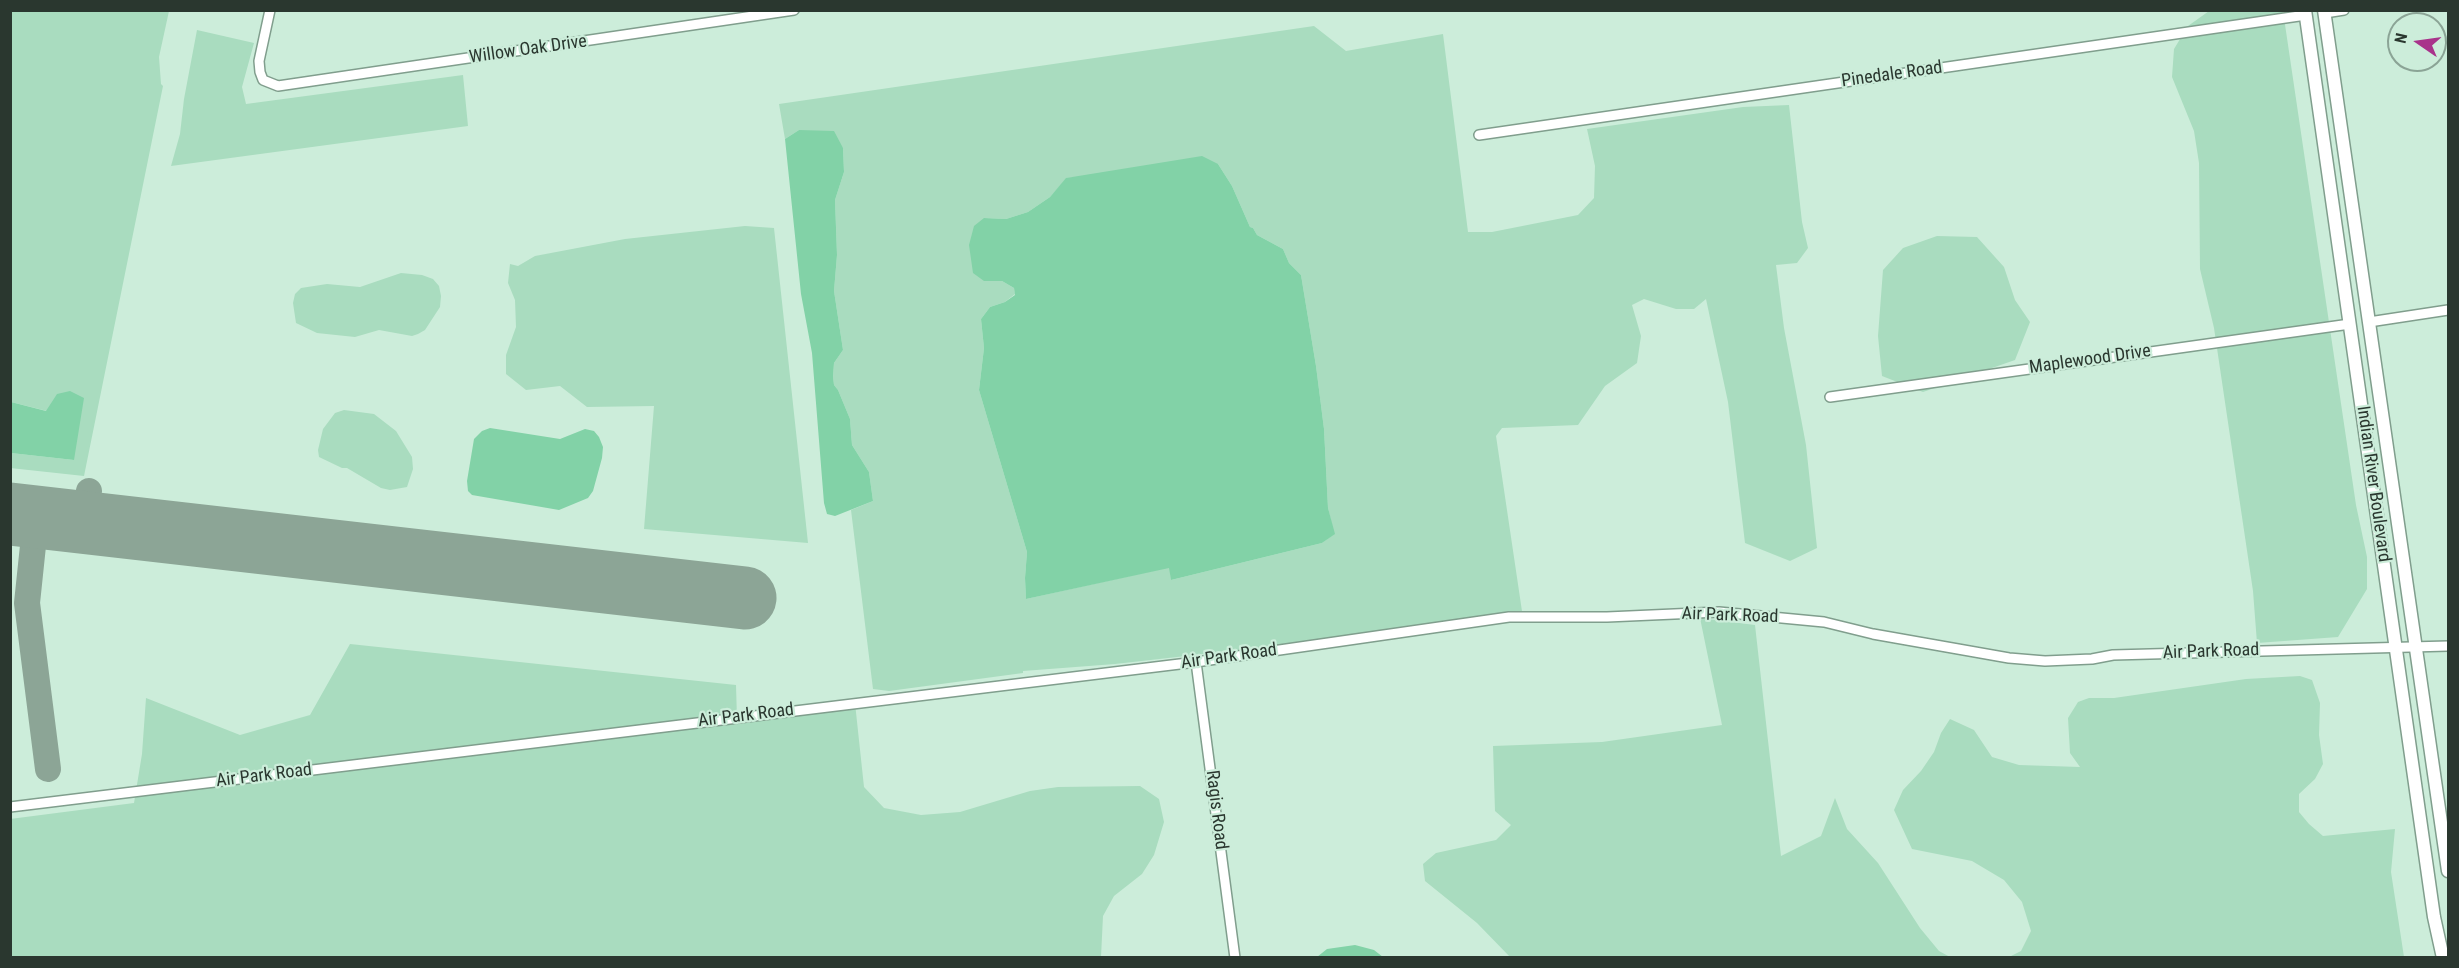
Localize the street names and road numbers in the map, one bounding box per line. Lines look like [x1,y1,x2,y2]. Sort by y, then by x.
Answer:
street label: Willow Oak Drive [468,31,588,69]
street label: Pinedale Road [1840,57,1944,93]
street label: Maplewood Drive [2028,341,2152,379]
street label: Indian River Boulevard [2351,405,2395,563]
street label: Air Park Road [1681,604,1779,628]
street label: Air Park Road [1180,640,1278,674]
street label: Air Park Road [2162,640,2260,664]
street label: Air Park Road [697,699,795,733]
street label: Air Park Road [215,759,313,793]
street label: Ragis Road [1200,769,1232,851]

